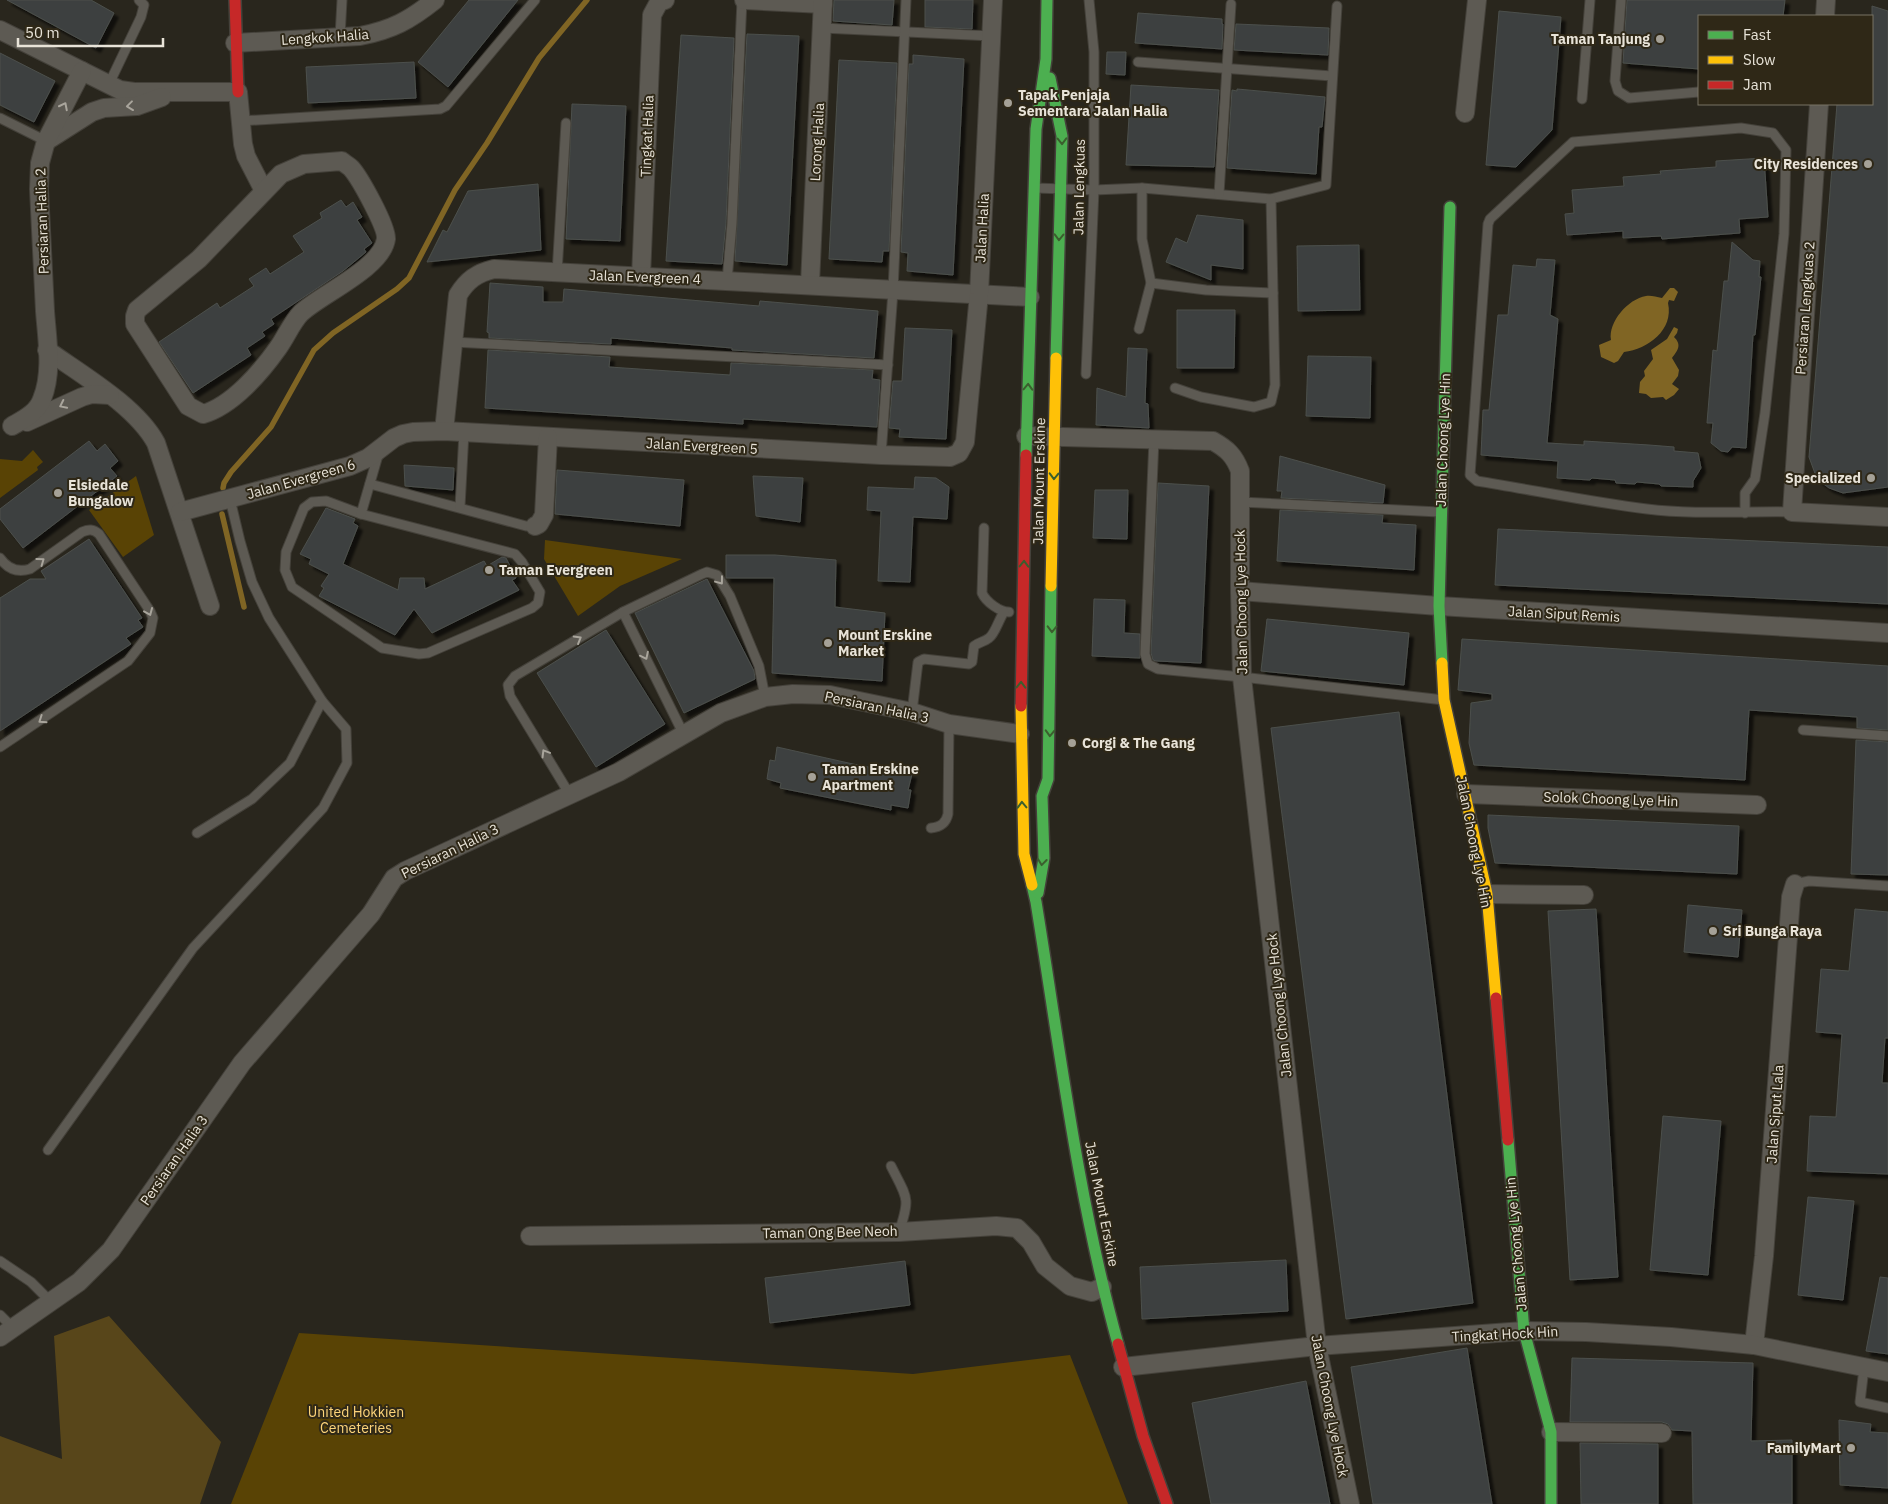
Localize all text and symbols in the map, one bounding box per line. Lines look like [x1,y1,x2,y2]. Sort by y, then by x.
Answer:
scale bar [18,15,162,47]
legend [1698,15,1873,105]
text: 50 m [25,23,60,42]
street label: Lengkok Halia [281,25,370,49]
text: Fast [1743,25,1771,44]
place label: Taman Tanjung [1551,30,1650,48]
marker: Taman Tanjung [1654,33,1666,45]
text: Slow [1743,50,1776,69]
text: Jam [1743,75,1772,94]
place label: Tapak Penjaja Sementara Jalan Halia [1018,86,1167,120]
street label: Tingkat Halia [637,94,657,177]
marker: Tapak Penjaja Sementara Jalan Halia [1002,97,1014,109]
one-way arrow [126,100,134,111]
street label: Lorong Halia [806,102,828,182]
one-way arrow [58,103,68,112]
one-way arrow [1056,137,1067,145]
street label: Jalan Lengkuas [1069,138,1089,235]
place label: City Residences [1754,155,1858,173]
marker: City Residences [1862,158,1874,170]
street label: Persiaran Halia 2 [31,167,53,275]
street label: Jalan Halia [971,192,993,263]
one-way arrow [1054,234,1064,242]
street label: Persiaran Lengkuas 2 [1791,241,1819,375]
street label: Jalan Evergreen 4 [589,266,701,288]
street label: Jalan Choong Lye Hin [1432,373,1454,507]
one-way arrow [1022,383,1033,391]
one-way arrow [60,399,69,409]
street label: Jalan Mount Erskine [1029,417,1049,545]
street label: Jalan Evergreen 5 [646,434,758,458]
street label: Jalan Evergreen 6 [245,455,357,503]
place label: Specialized [1785,469,1861,487]
one-way arrow [1049,472,1059,480]
marker: Specialized [1865,472,1877,484]
place label: Elsiedale Bungalow [68,476,134,510]
marker: Elsiedale Bungalow [52,487,64,499]
street label: Jalan Choong Lye Hock [1231,529,1251,674]
one-way arrow [35,558,45,567]
one-way arrow [1018,559,1029,567]
place label: Taman Evergreen [499,561,613,579]
marker: Taman Evergreen [483,564,495,576]
one-way arrow [714,575,723,585]
street label: Jalan Siput Remis [1508,602,1621,626]
one-way arrow [143,607,154,616]
place label: Mount Erskine Market [838,626,932,660]
one-way arrow [1047,626,1057,633]
one-way arrow [572,635,581,645]
marker: Mount Erskine Market [822,637,834,649]
one-way arrow [639,651,649,660]
one-way arrow [1016,681,1026,688]
street label: Persiaran Halia 3 [823,687,931,727]
one-way arrow [38,713,47,723]
one-way arrow [1044,730,1055,738]
place label: Corgi & The Gang [1082,734,1195,752]
marker: Corgi & The Gang [1066,737,1078,749]
one-way arrow [541,749,551,758]
place label: Taman Erskine Apartment [822,760,919,794]
marker: Taman Erskine Apartment [806,771,818,783]
street label: Jalan Choong Lye Hin [1452,775,1496,909]
street label: Solok Choong Lye Hin [1543,788,1679,810]
one-way arrow [1017,801,1027,808]
street label: Persiaran Halia 3 [398,820,502,882]
one-way arrow [1037,858,1048,866]
place label: Sri Bunga Raya [1723,922,1822,940]
marker: Sri Bunga Raya [1707,925,1719,937]
street label: Jalan Choong Lye Hock [1262,932,1296,1078]
street label: Jalan Siput Lala [1763,1064,1787,1164]
street label: Persiaran Halia 3 [136,1111,212,1209]
street label: Jalan Mount Erskine [1081,1140,1123,1268]
street label: Jalan Choong Lye Hin [1501,1177,1531,1311]
street label: Taman Ong Bee Neoh [762,1222,898,1242]
street label: Tingkat Hock Hin [1451,1322,1559,1346]
street label: Jalan Choong Lye Hock [1307,1333,1353,1479]
park label: United Hokkien Cemeteries [308,1403,404,1437]
place label: FamilyMart [1767,1439,1841,1457]
marker: FamilyMart [1845,1442,1857,1454]

